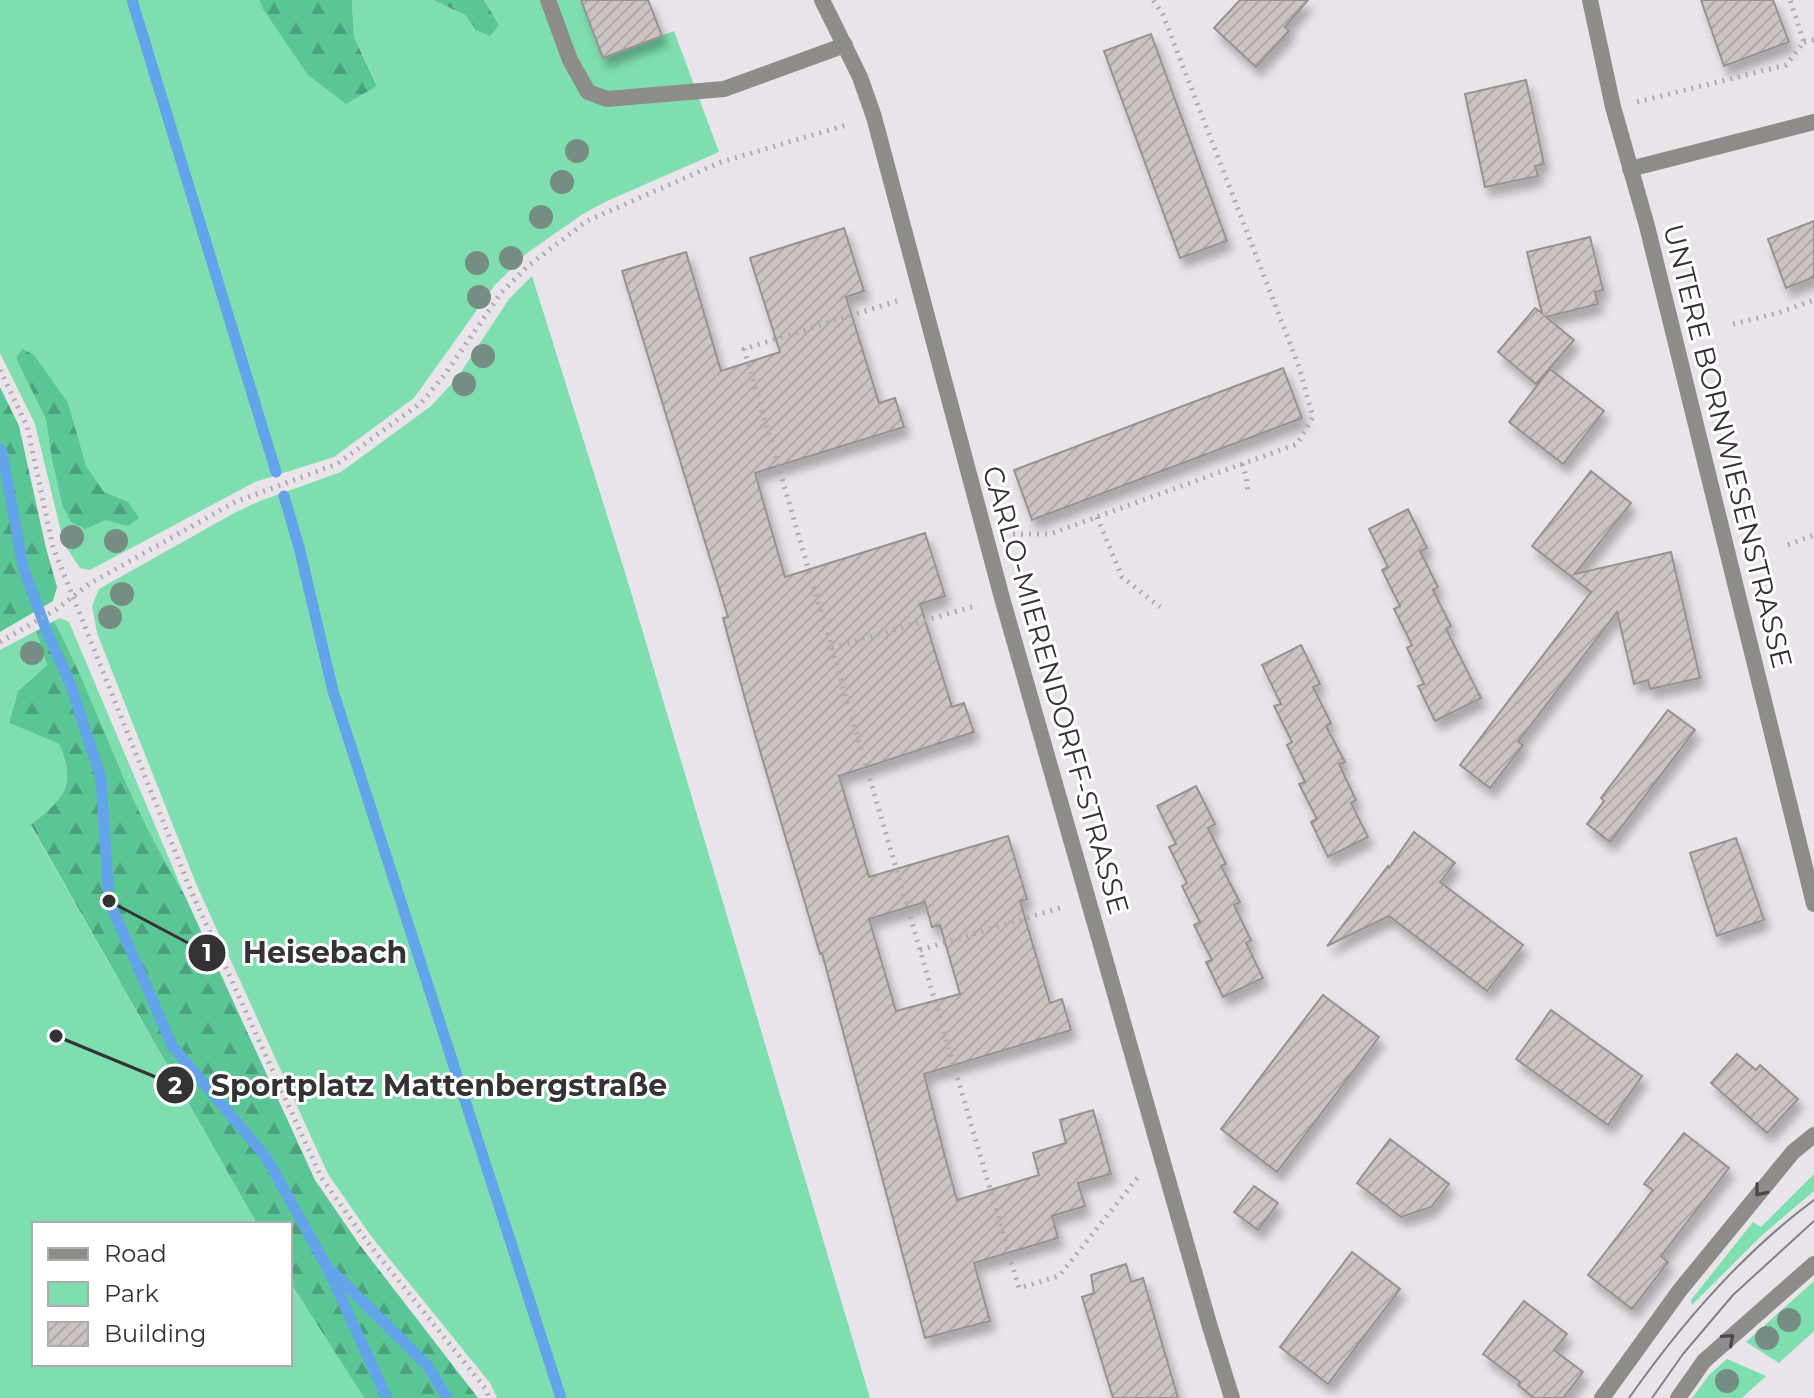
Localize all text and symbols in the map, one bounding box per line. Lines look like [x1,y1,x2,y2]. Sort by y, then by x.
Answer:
street label: UNTERE BORNWIESENSTRASSE [1656,220,1800,672]
street label: CARLO-MIERENDORFF-STRASSE [976,462,1136,918]
callout: Heisebach [187,926,423,980]
text: Heisebach [243,934,407,971]
text: 1 [202,938,212,967]
callout: Sportplatz Mattenbergstraße [155,1058,684,1112]
text: Sportplatz Mattenbergstraße [211,1067,667,1104]
text: 2 [168,1071,182,1100]
one-way arrow [1756,1182,1770,1197]
legend [32,1222,292,1366]
text: Road [104,1239,167,1268]
text: Park [104,1279,159,1308]
text: Building [104,1319,207,1348]
one-way arrow [1719,1334,1734,1349]

